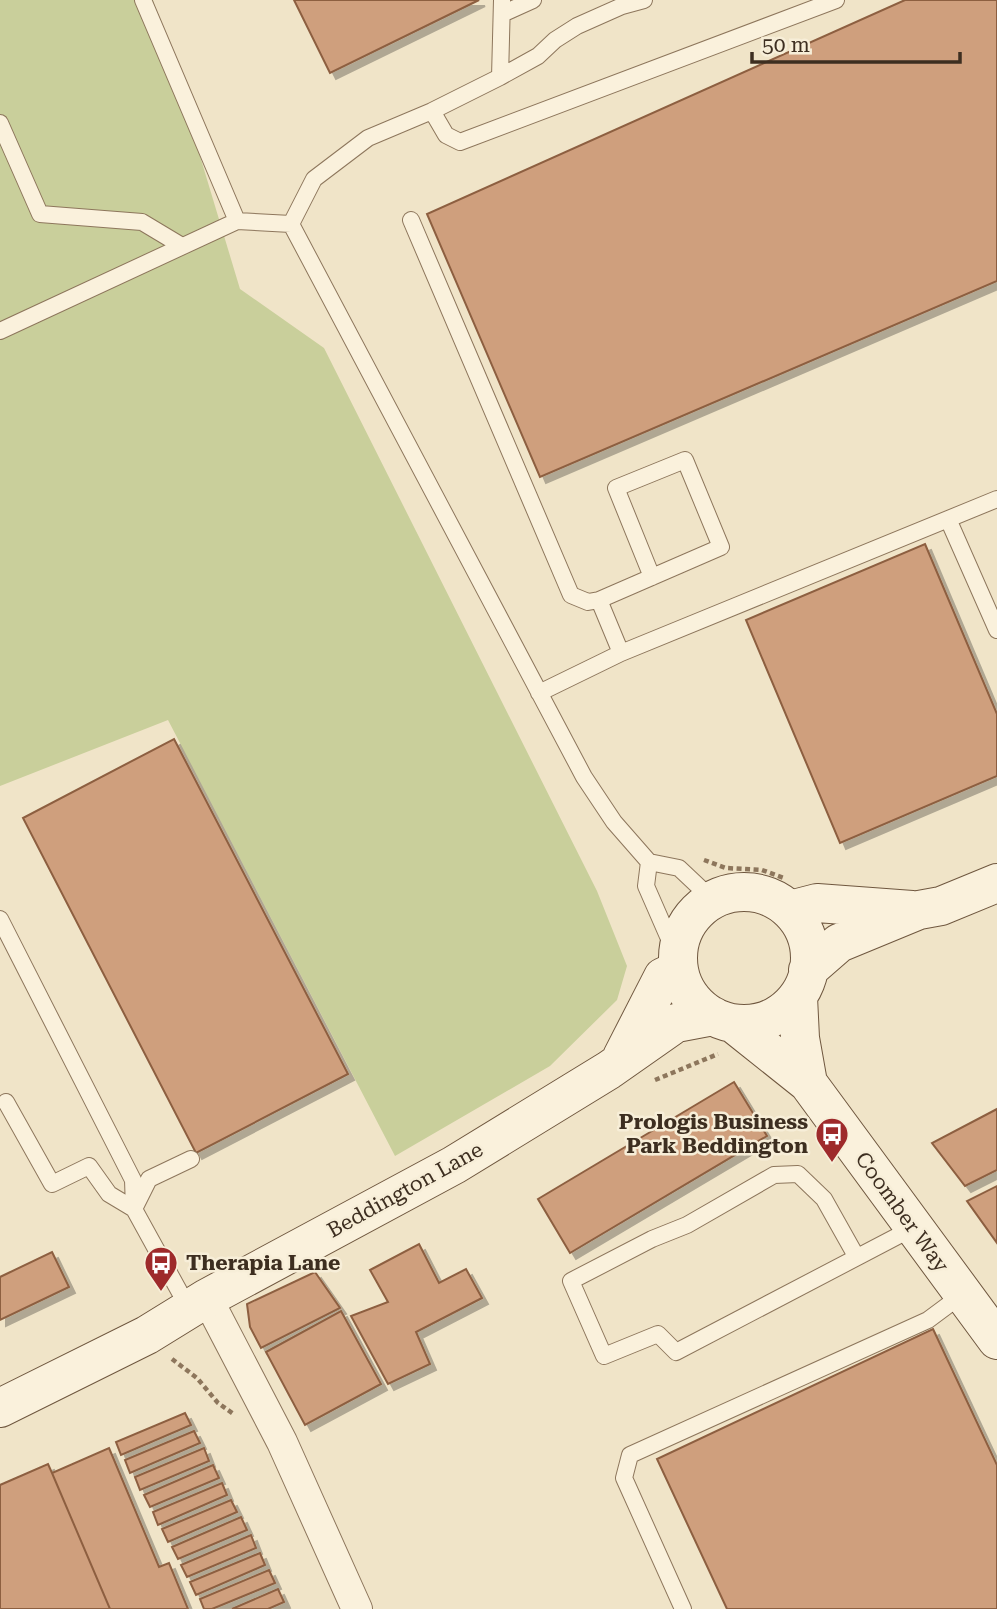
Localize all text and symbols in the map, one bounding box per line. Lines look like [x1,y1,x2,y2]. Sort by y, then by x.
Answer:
scale bar [752,21,960,65]
text: 50 m [762,33,810,57]
place label: Prologis Business Park Beddington [619,1110,808,1158]
bus stop icon: Prologis Business Park Beddington [813,1115,851,1164]
street label: Beddington Lane [323,1137,487,1243]
street label: Coomber Way [850,1147,954,1277]
bus stop icon: Therapia Lane [142,1244,180,1293]
place label: Therapia Lane [186,1251,340,1275]

